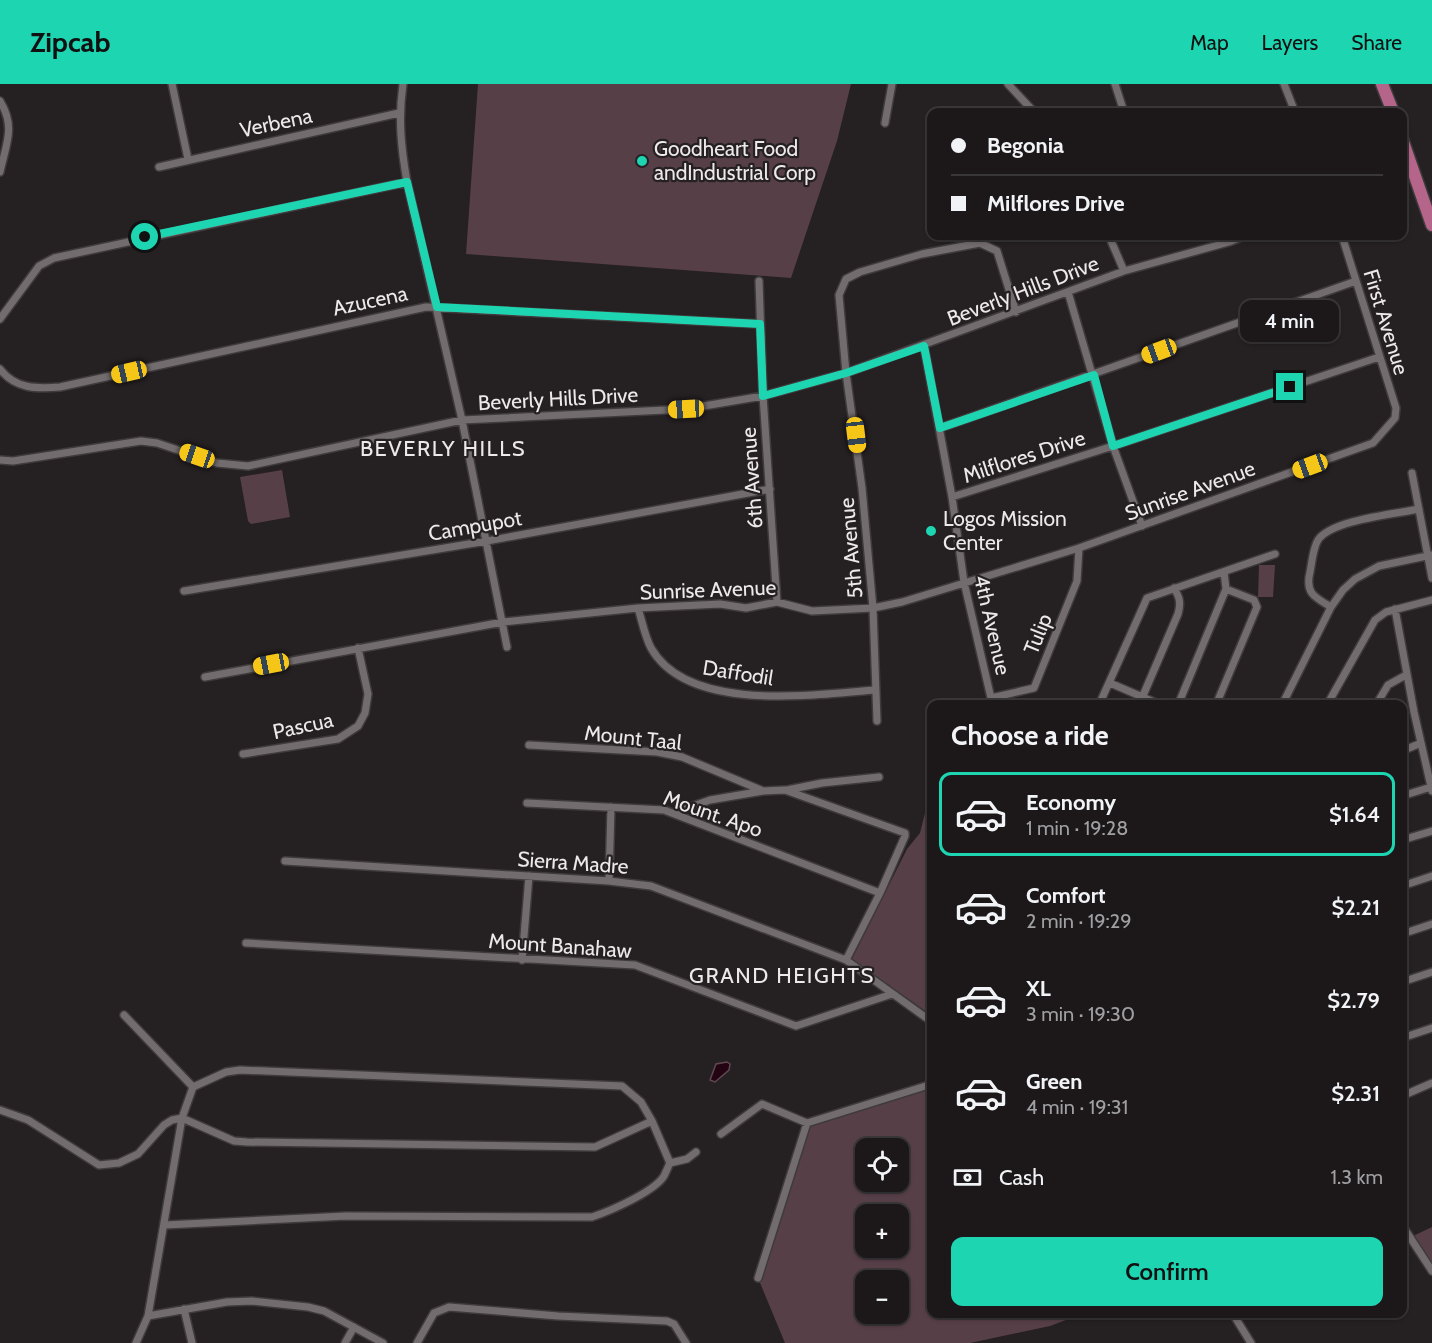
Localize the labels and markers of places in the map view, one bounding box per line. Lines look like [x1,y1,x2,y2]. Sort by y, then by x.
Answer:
place label: Goodheart Food andIndustrial Corp [654,136,816,185]
marker: Goodheart Food andIndustrial Corp [635,154,649,168]
place label: Logos Mission Center [943,506,1067,555]
marker: Logos Mission Center [924,524,938,538]

